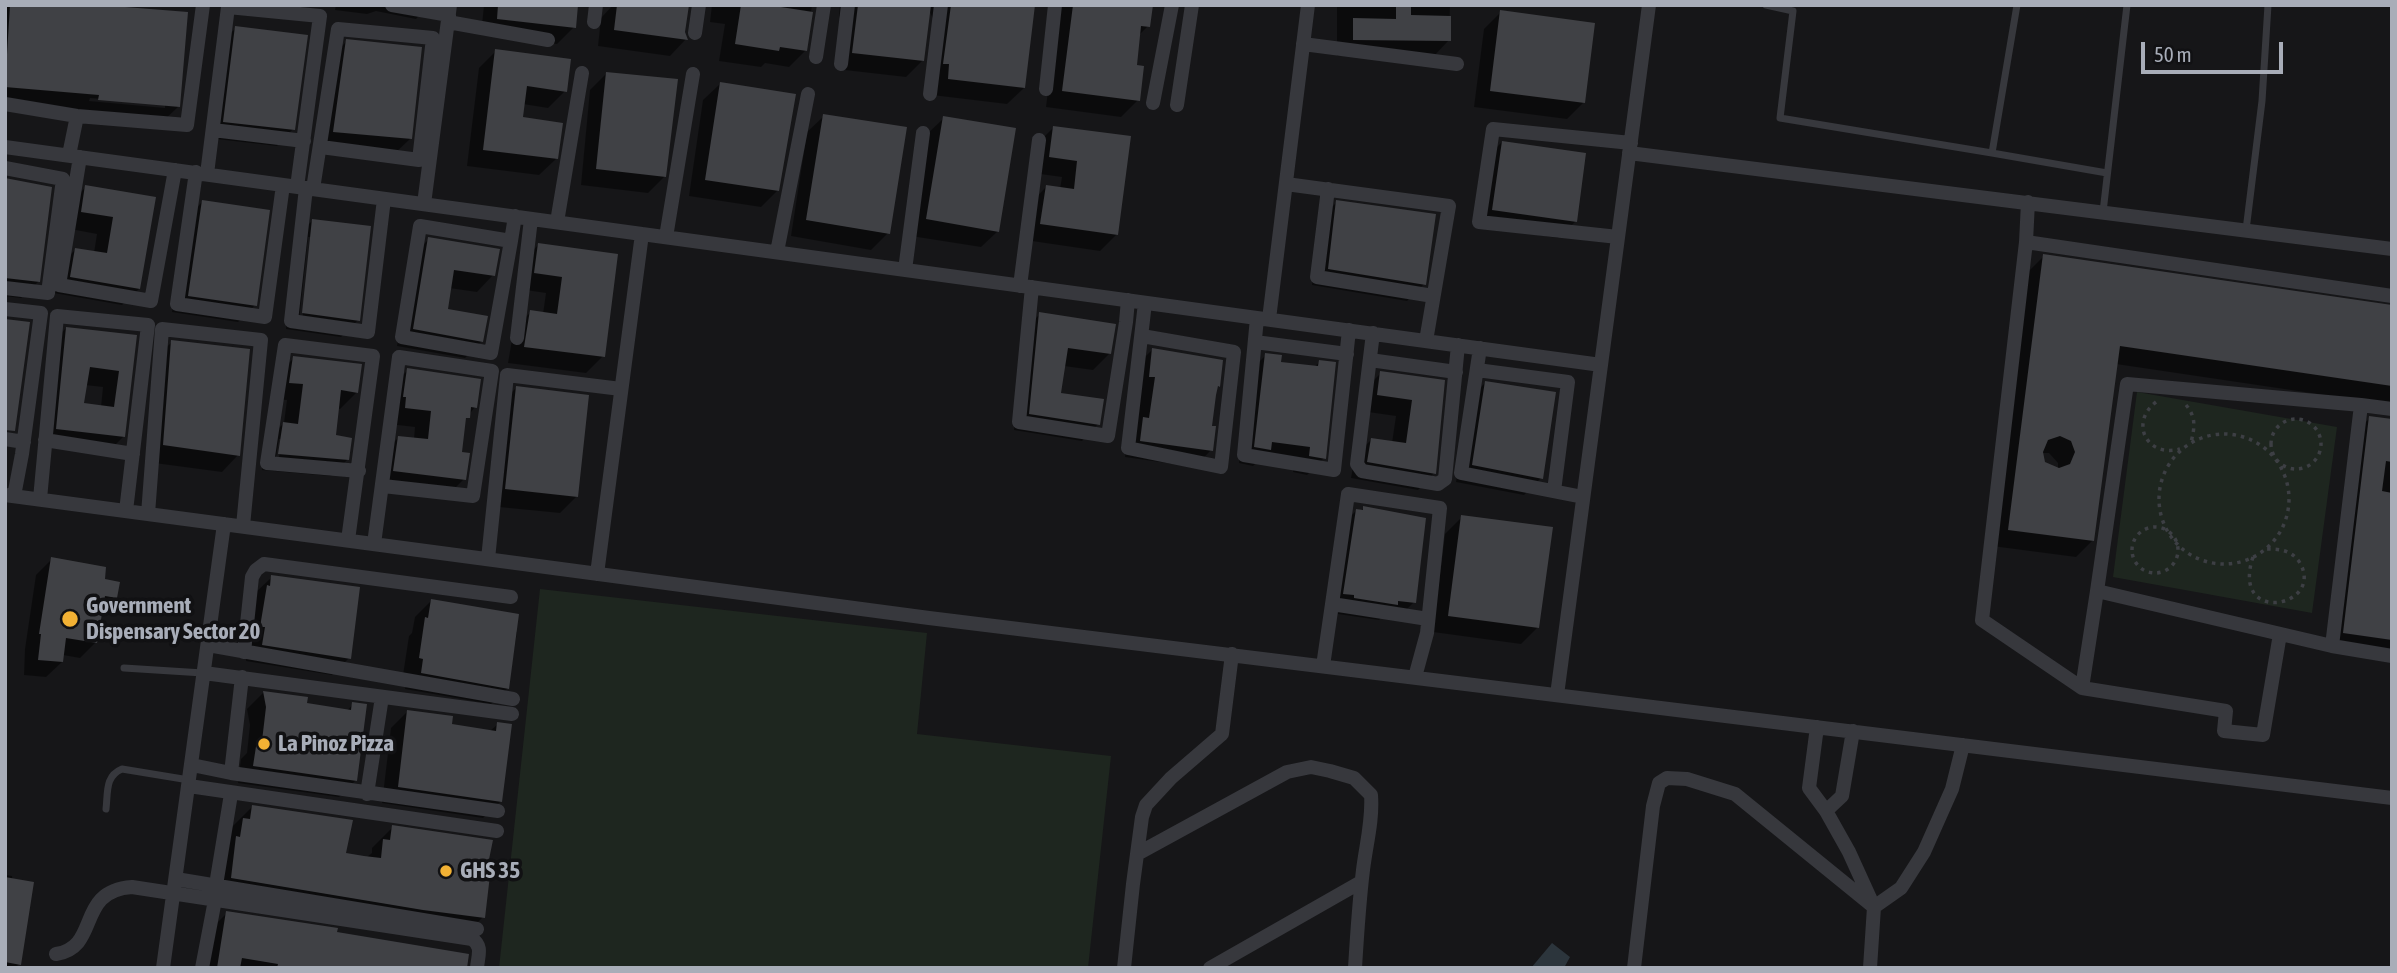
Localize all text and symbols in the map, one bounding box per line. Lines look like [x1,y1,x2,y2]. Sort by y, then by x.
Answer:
scale bar [2145,28,2287,72]
text: 50 m [2154,42,2192,66]
place label: Government Dispensary Sector 20 [86,592,260,646]
marker: Government Dispensary Sector 20 [60,609,80,629]
place label: La Pinoz Pizza [278,730,394,758]
marker: La Pinoz Pizza [256,736,272,752]
place label: GHS 35 [460,857,520,885]
marker: GHS 35 [438,863,454,879]

